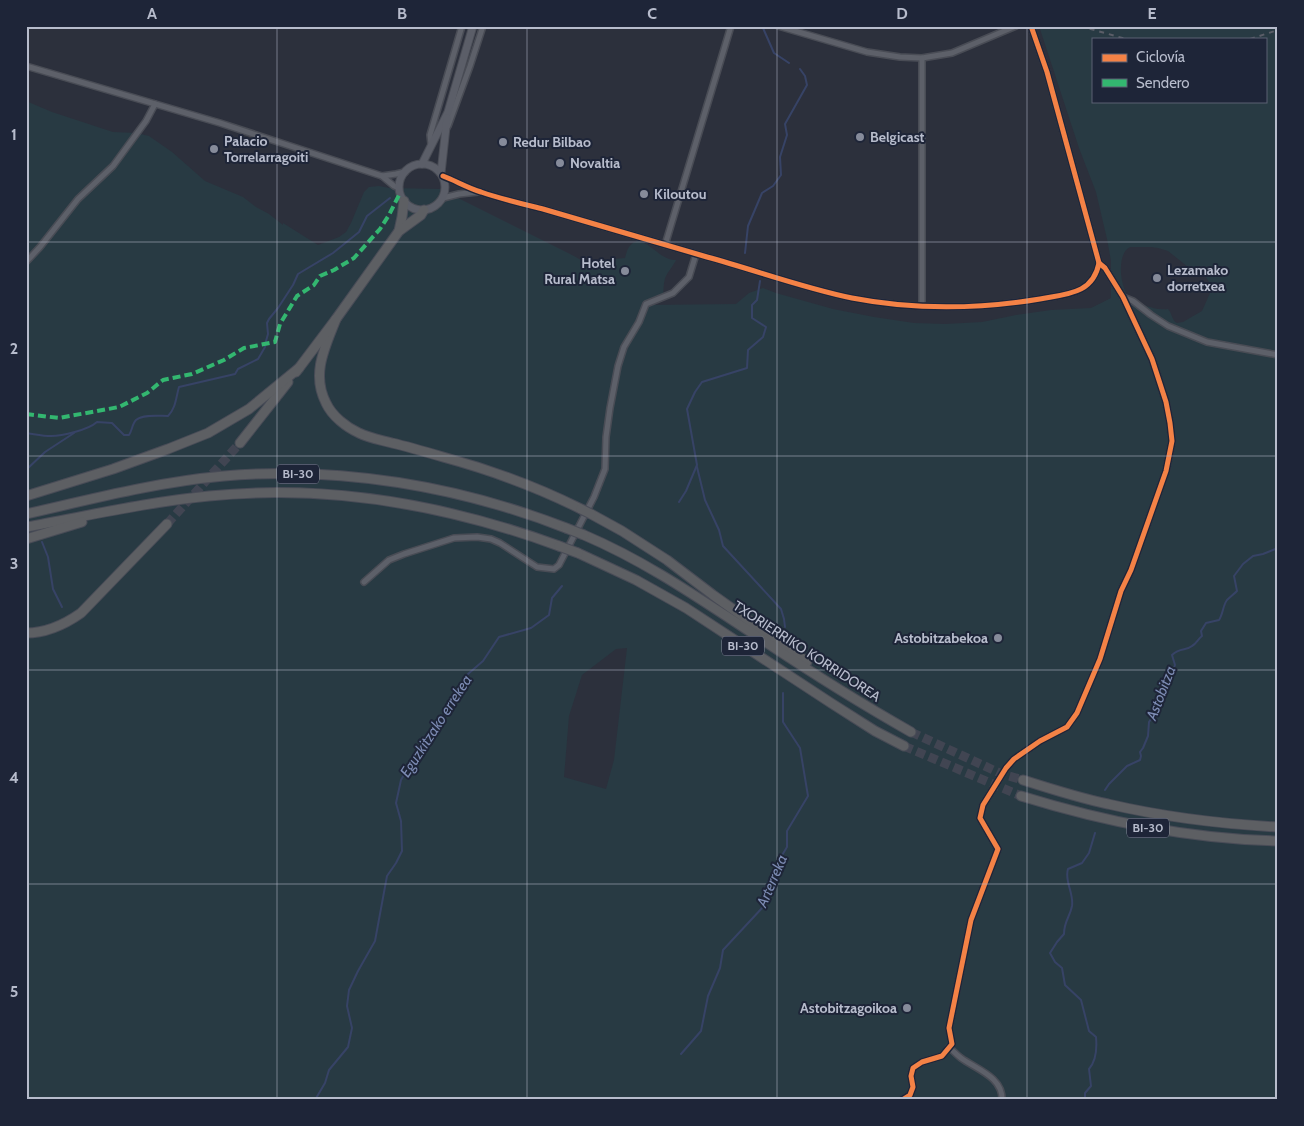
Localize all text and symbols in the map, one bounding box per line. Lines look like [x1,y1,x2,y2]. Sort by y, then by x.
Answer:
text: A [147,4,157,23]
text: B [397,4,407,23]
text: C [647,4,657,23]
text: D [896,4,908,23]
text: E [1147,4,1157,23]
legend [1092,38,1266,102]
text: Ciclovía [1136,48,1186,66]
text: Sendero [1136,74,1190,92]
text: 1 [11,125,17,144]
place label: Belgicast [870,128,925,146]
marker: Belgicast [854,131,866,143]
place label: Palacio Torrelarragoiti [224,132,308,166]
place label: Redur Bilbao [513,133,591,151]
marker: Redur Bilbao [497,136,509,148]
marker: Palacio Torrelarragoiti [208,143,220,155]
place label: Novaltia [570,154,620,172]
marker: Novaltia [554,157,566,169]
place label: Kiloutou [654,185,706,203]
marker: Kiloutou [638,188,650,200]
place label: Hotel Rural Matsa [544,254,615,288]
place label: Lezamako dorretxea [1167,261,1228,295]
marker: Hotel Rural Matsa [619,265,631,277]
marker: Lezamako dorretxea [1151,272,1163,284]
text: 2 [10,339,18,358]
road number: BI-30 [277,464,319,484]
text: 3 [10,554,18,573]
street label: TXORIERRIKO KORRIDOREA [730,597,885,706]
place label: Astobitzabekoa [894,629,988,647]
marker: Astobitzabekoa [992,632,1004,644]
road number: BI-30 [722,636,764,656]
water label: Astobitza [1142,663,1180,724]
water label: Eguzkitzako errekea [396,672,476,780]
text: 4 [9,768,19,787]
road number: BI-30 [1127,818,1169,838]
water label: Arterreka [753,852,791,911]
text: 5 [10,982,18,1001]
place label: Astobitzagoikoa [800,999,897,1017]
marker: Astobitzagoikoa [901,1002,913,1014]

